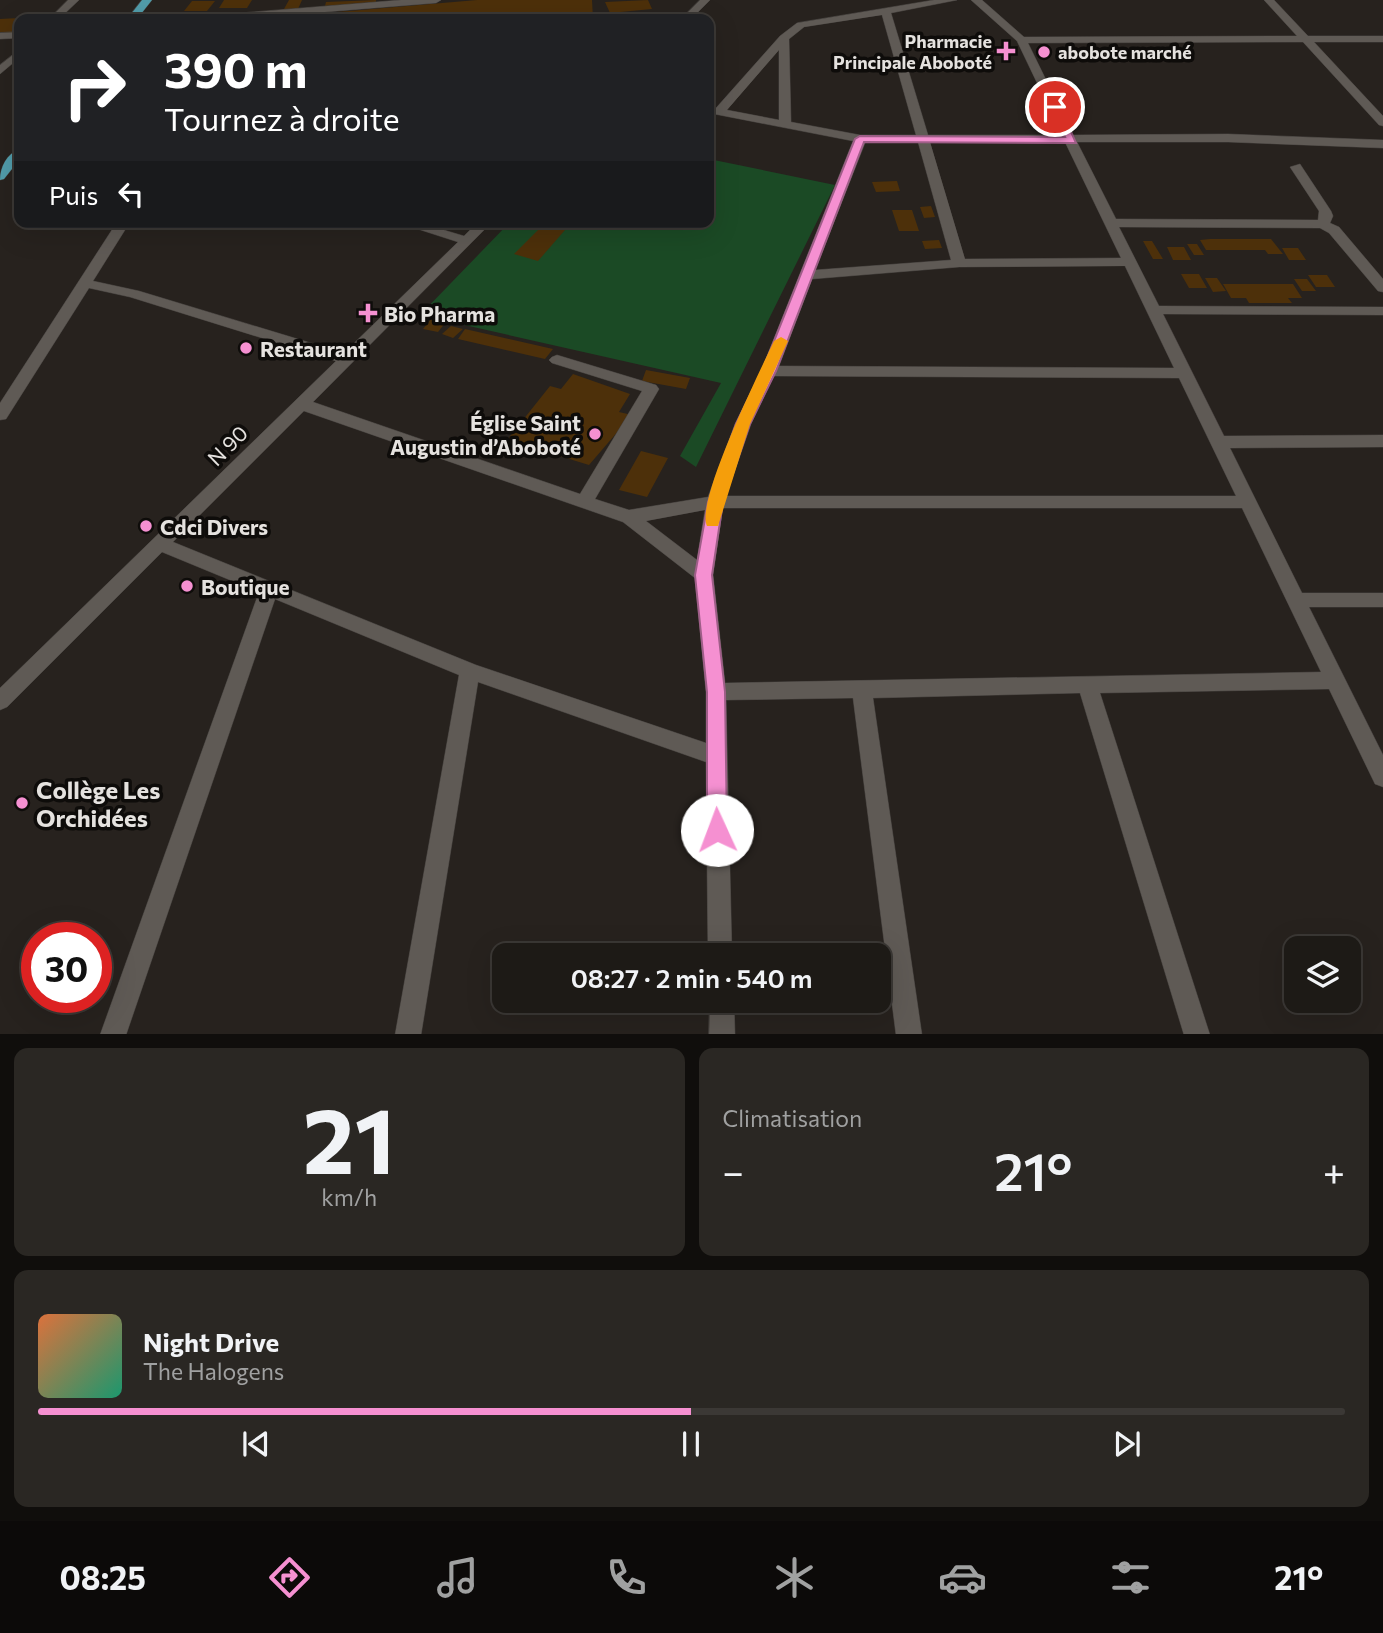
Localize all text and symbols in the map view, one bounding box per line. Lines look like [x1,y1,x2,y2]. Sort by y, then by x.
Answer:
place label: Pharmacie Principale Aboboté [833,30,992,73]
text: 390 m [164,38,307,98]
place label: abobote marché [1058,41,1192,63]
icon: right [49,42,140,133]
marker: Pharmacie Principale Aboboté [998,43,1014,59]
marker: abobote marché [1036,44,1052,60]
pin [1025,77,1085,137]
icon: arrive [1036,88,1074,126]
text: Tournez à droite [164,98,400,138]
icon: left [112,175,150,213]
text: Puis [49,179,98,210]
place label: Bio Pharma [384,301,495,326]
marker: Bio Pharma [358,303,378,323]
place label: Restaurant [260,336,367,361]
marker: Restaurant [238,340,254,356]
place label: Église Saint Augustin d’Aboboté [390,410,581,459]
street label: N 90 [202,420,252,470]
marker: Église Saint Augustin d’Aboboté [587,426,603,442]
place label: Cdci Divers [160,514,268,539]
marker: Cdci Divers [138,518,154,534]
place label: Boutique [201,574,290,599]
marker: Boutique [179,578,195,594]
place label: Collège Les Orchidées [36,775,160,832]
position arrow [680,793,754,867]
marker: Collège Les Orchidées [14,795,30,811]
speed limit sign: 30 [21,922,112,1013]
map controls [1284,936,1361,1013]
button: layers [1284,936,1361,1013]
text: 08:27 · 2 min · 540 m [571,962,812,993]
text: 21 [303,1081,396,1193]
text: Climatisation [723,1104,862,1132]
text: 21° [994,1138,1073,1202]
text: − [723,1147,744,1194]
text: + [1323,1147,1345,1194]
text: km/h [321,1183,377,1211]
text: Night Drive [143,1326,279,1357]
text: The Halogens [143,1357,284,1385]
icon: previous [237,1425,275,1463]
icon: pause [672,1425,710,1463]
icon: next [1108,1425,1146,1463]
icon: directions [265,1553,314,1602]
icon: music [433,1553,482,1602]
icon: phone [602,1553,651,1602]
icon: climate [770,1553,819,1602]
icon: car [938,1553,987,1602]
icon: filters [1106,1553,1155,1602]
text: 08:25 [60,1557,146,1597]
text: 21° [1274,1557,1323,1597]

